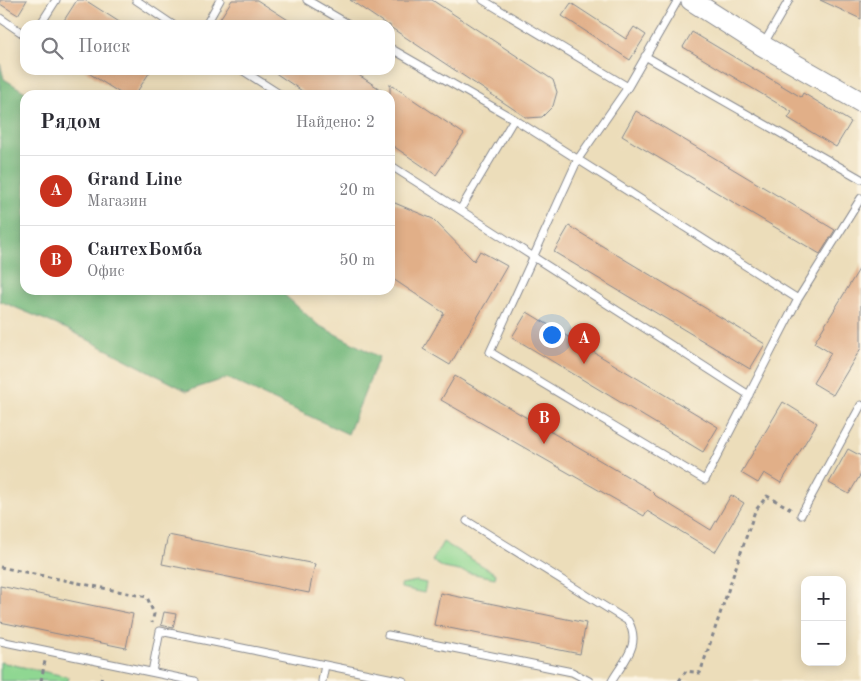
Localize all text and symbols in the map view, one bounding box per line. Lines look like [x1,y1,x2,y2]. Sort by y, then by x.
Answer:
search box [20,20,395,75]
icon: search [38,34,66,62]
text: Поиск [78,38,130,57]
text: Рядом [40,112,101,133]
text: Найдено: 2 [296,115,375,131]
text: Grand Line [87,171,183,190]
text: A [50,183,62,199]
text: 20 m [339,183,375,199]
text: Магазин [87,194,147,210]
text: СантехБомба [87,241,203,260]
text: B [50,253,62,269]
text: 50 m [339,253,375,269]
text: Офис [87,264,124,280]
your location [539,322,565,348]
pin: A [568,323,600,364]
pin: B [528,403,560,444]
map controls [801,576,846,666]
button: + [801,576,846,621]
button: − [801,621,846,666]

